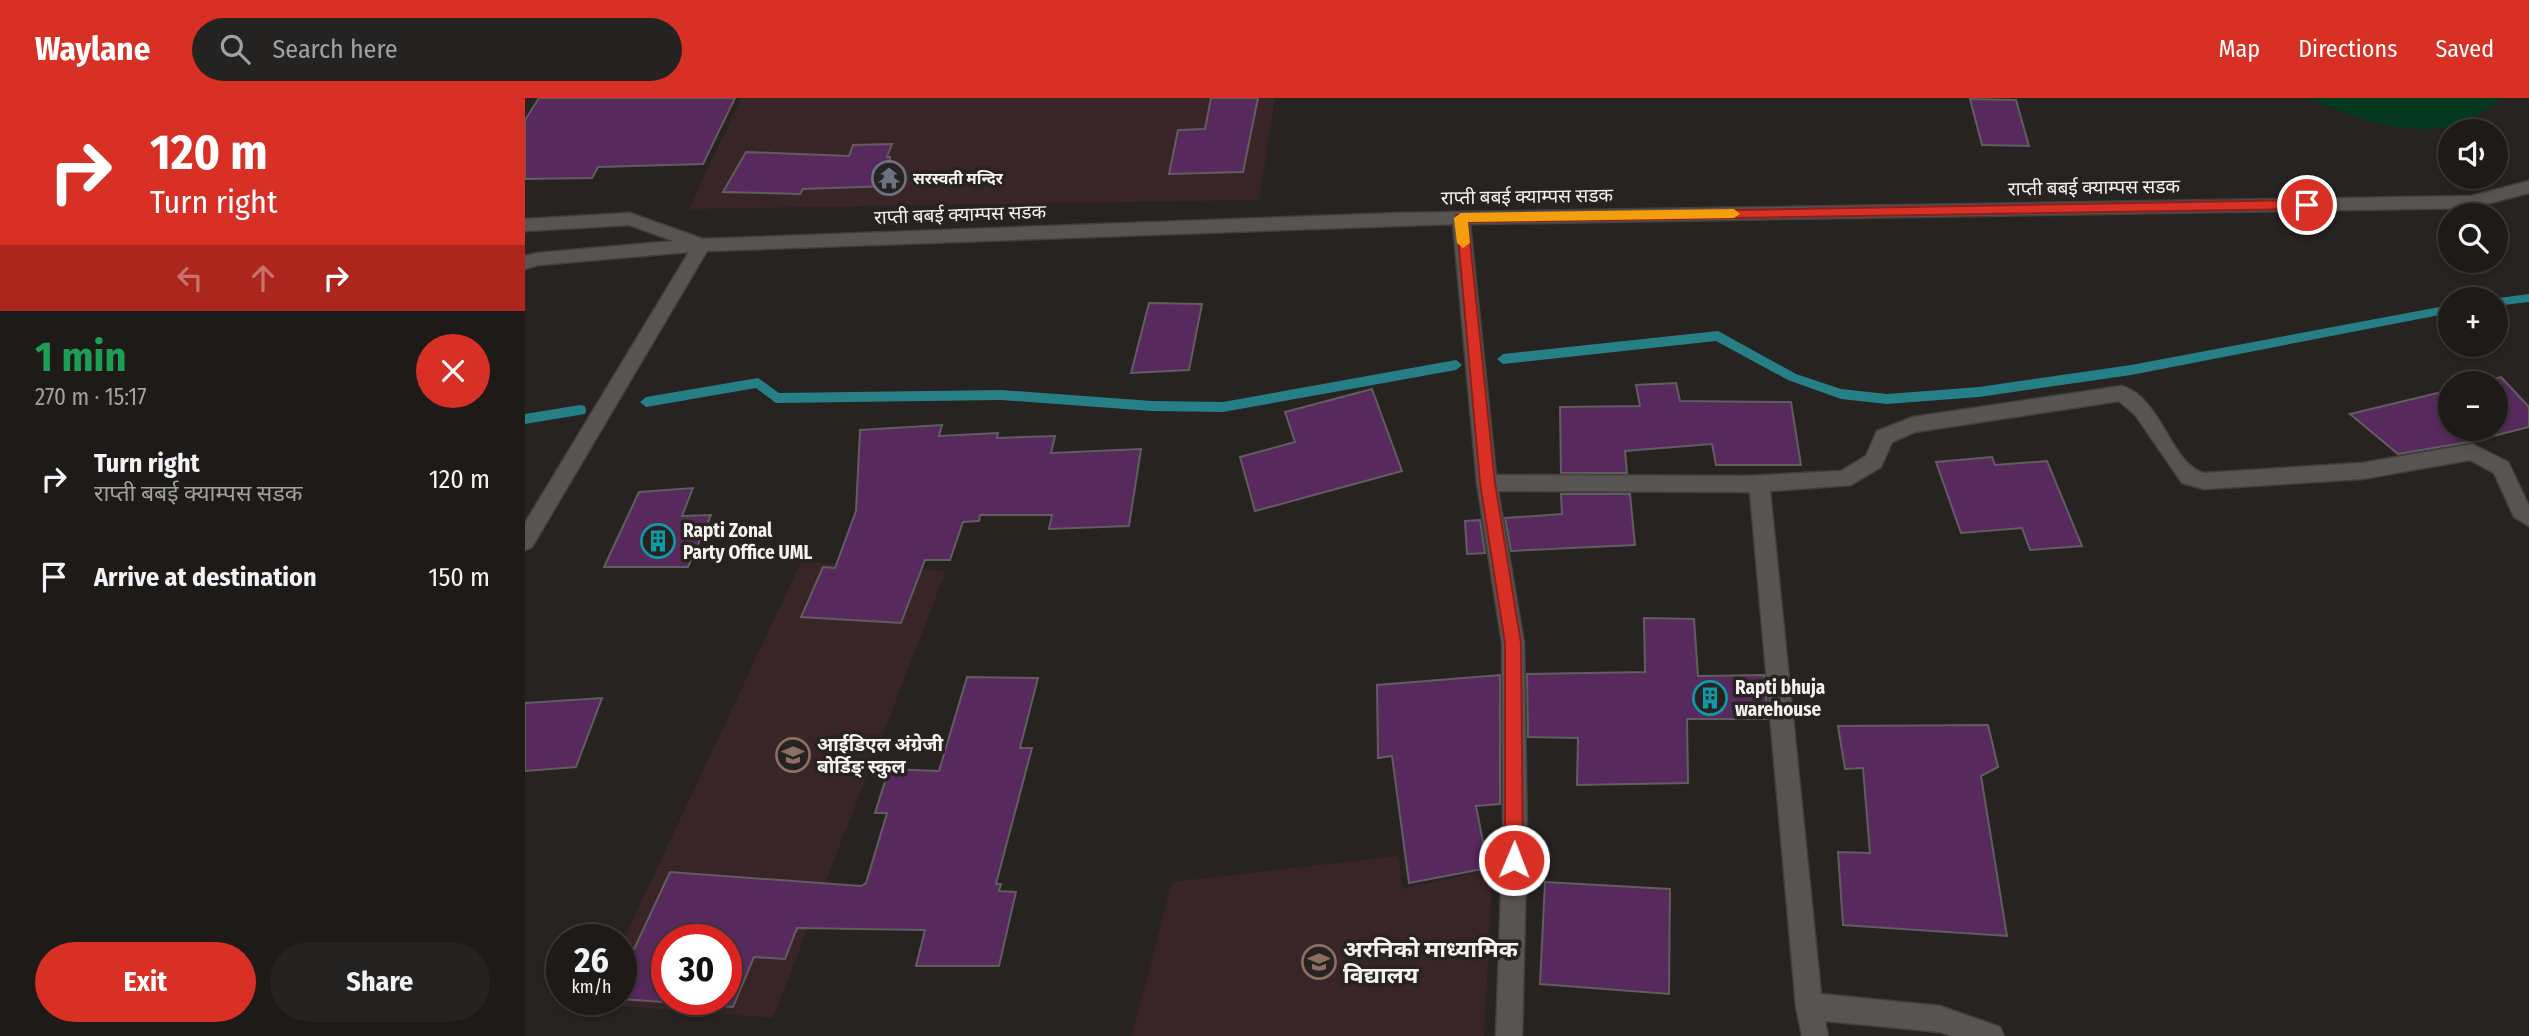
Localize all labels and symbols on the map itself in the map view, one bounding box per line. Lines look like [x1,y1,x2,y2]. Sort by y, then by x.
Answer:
temple icon: सरस्वती मन्दिर [870,159,908,197]
place label: सरस्वती मन्दिर [913,169,1004,188]
street label: राप्ती बबई क्याम्पस सडक [2008,174,2181,201]
pin [2277,175,2337,235]
street label: राप्ती बबई क्याम्पस सडक [1441,183,1614,210]
street label: राप्ती बबई क्याम्पस सडक [874,200,1047,229]
place label: Rapti Zonal Party Office UML [683,519,812,564]
building icon: Rapti Zonal Party Office UML [639,522,677,560]
place label: Rapti bhuja warehouse [1735,676,1825,721]
building icon: Rapti bhuja warehouse [1691,679,1729,717]
place label: आईडिएल अंग्रेजी बोर्डिङ् स्कुल [817,733,943,779]
school or university icon: आईडिएल अंग्रेजी बोर्डिङ् स्कुल [774,736,812,774]
position arrow [1477,823,1551,897]
speed limit sign: 30 [651,924,742,1015]
place label: अरनिको माध्यामिक विद्यालय [1343,935,1519,989]
school or university icon: अरनिको माध्यामिक विद्यालय [1300,943,1338,981]

